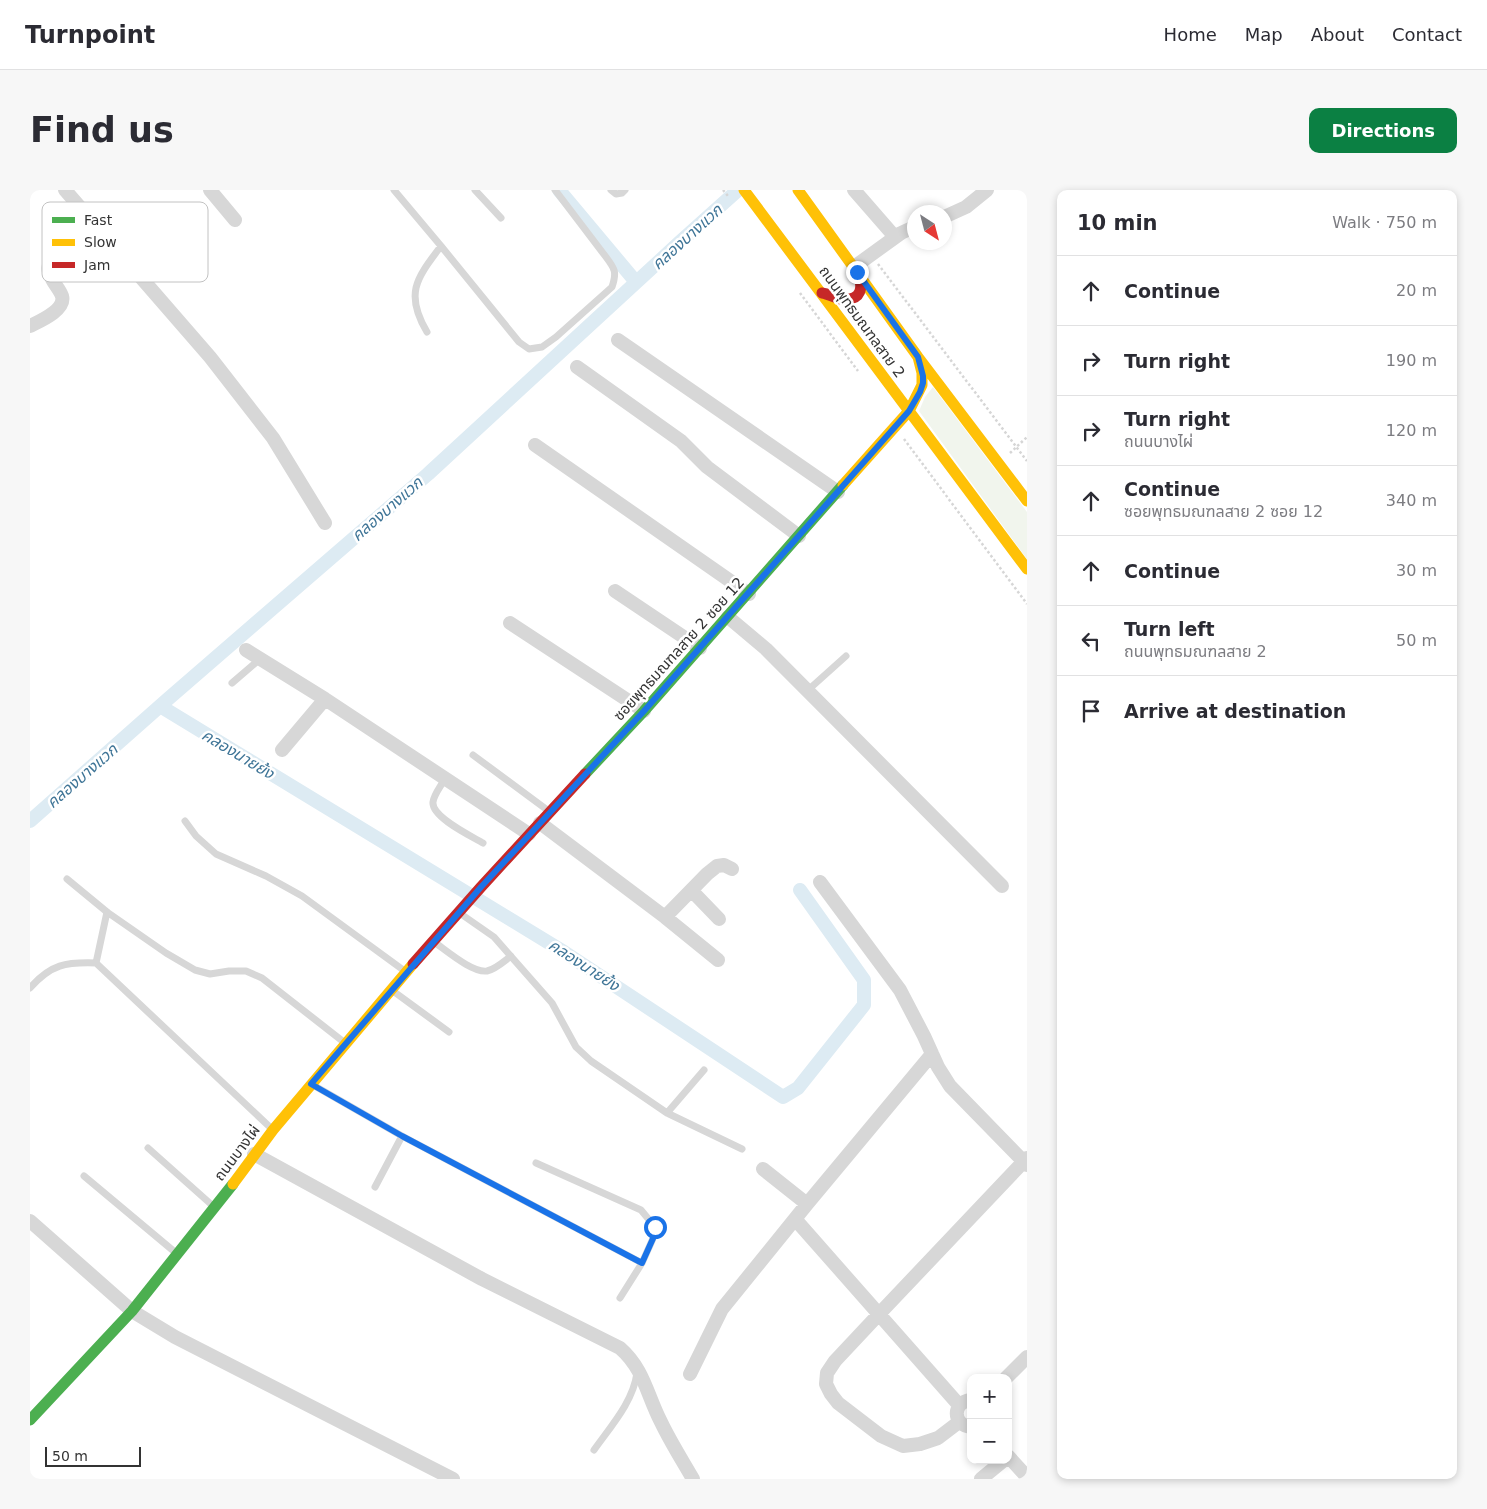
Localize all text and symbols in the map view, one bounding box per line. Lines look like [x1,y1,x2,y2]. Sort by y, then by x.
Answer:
text: Turnpoint [25,21,155,49]
text: Home [1164,24,1217,45]
text: Map [1245,24,1283,45]
text: About [1311,24,1364,45]
text: Contact [1392,24,1462,45]
button: Directions [1309,108,1457,153]
text: Find us [30,110,174,150]
water label: คลองบางแวก [648,200,727,273]
legend [42,202,208,282]
north arrow [907,205,952,250]
text: 10 min [1077,211,1158,235]
text: Fast [84,212,113,228]
text: Walk · 750 m [1332,213,1437,232]
text: Slow [84,234,117,250]
text: Jam [83,257,110,273]
route end [846,261,869,284]
street label: ถนนพุทธมณฑลสาย 2 [815,263,909,381]
icon: ahead [1077,277,1105,305]
text: Continue [1124,280,1220,302]
text: 20 m [1396,281,1437,300]
icon: right [1077,347,1105,375]
text: Turn right [1124,350,1230,372]
text: 190 m [1386,351,1437,370]
text: Turn right [1124,408,1230,430]
icon: right [1077,417,1105,445]
text: 120 m [1386,421,1437,440]
text: ถนนบางไผ่ [1124,432,1193,451]
water label: คลองบางแวก [348,472,427,545]
text: Continue [1124,478,1220,500]
icon: ahead [1077,487,1105,515]
text: 340 m [1386,491,1437,510]
text: ซอยพุทธมณฑลสาย 2 ซอย 12 [1124,502,1323,521]
icon: ahead [1077,557,1105,585]
text: Continue [1124,560,1220,582]
text: 30 m [1396,561,1437,580]
street label: ซอยพุทธมณฑลสาย 2 ซอย 12 [610,574,748,724]
text: Turn left [1124,618,1215,640]
icon: left [1077,627,1105,655]
text: 50 m [1396,631,1437,650]
text: ถนนพุทธมณฑลสาย 2 [1124,642,1267,661]
icon: arrive [1077,697,1105,725]
text: Arrive at destination [1124,700,1346,722]
water label: คลองนายย้ง [199,725,279,784]
water label: คลองบางแวก [43,739,122,812]
water label: คลองนายย้ง [545,935,624,996]
street label: ถนนบางไผ่ [210,1122,264,1184]
route start [644,1216,667,1239]
map controls [967,1374,1012,1464]
button: + [967,1374,1012,1419]
button: − [967,1419,1012,1464]
scale bar [45,1444,141,1467]
text: 50 m [52,1448,88,1464]

